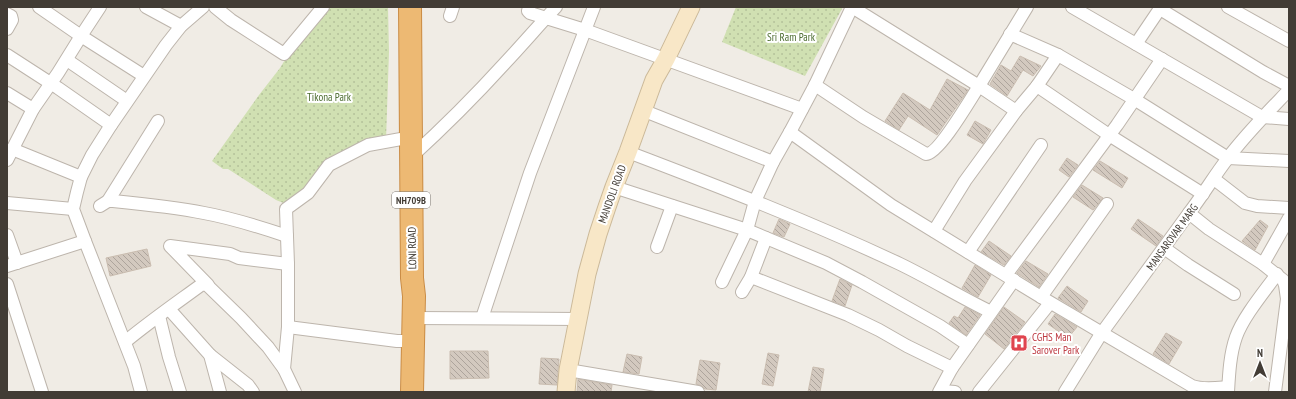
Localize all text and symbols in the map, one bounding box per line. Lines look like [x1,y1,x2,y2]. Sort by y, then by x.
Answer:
park label: Sri Ram Park [767,30,816,44]
park label: Tikona Park [307,90,352,104]
street label: MANDOLI ROAD [595,163,629,225]
road number: NH709B [392,192,430,208]
street label: MANSAROVAR MARG [1143,201,1201,273]
street label: LONI ROAD [405,226,419,269]
place label: CGHS Man Sarover Park [1032,330,1080,357]
hospital icon: CGHS Man Sarover Park [1009,333,1029,353]
north arrow [1240,343,1280,383]
text: N [1257,346,1263,360]

